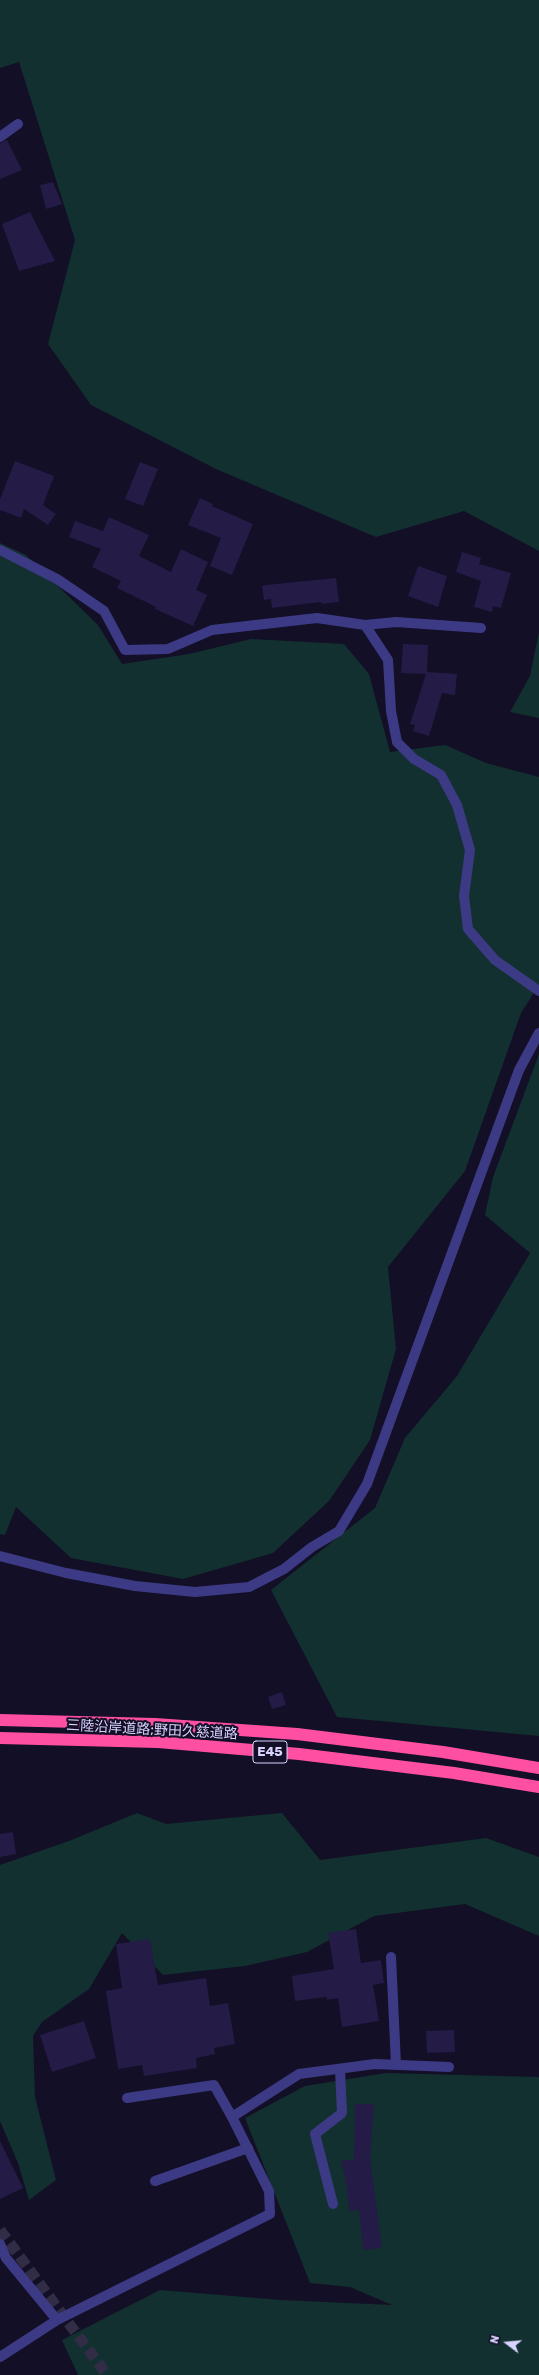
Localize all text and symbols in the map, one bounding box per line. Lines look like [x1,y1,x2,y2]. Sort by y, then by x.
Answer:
street label: 三陸沿岸道路;野田久慈道路 [66,1717,238,1743]
road number: E45 [253,1741,287,1763]
north arrow [487,2323,527,2363]
text: N [488,2334,502,2345]

